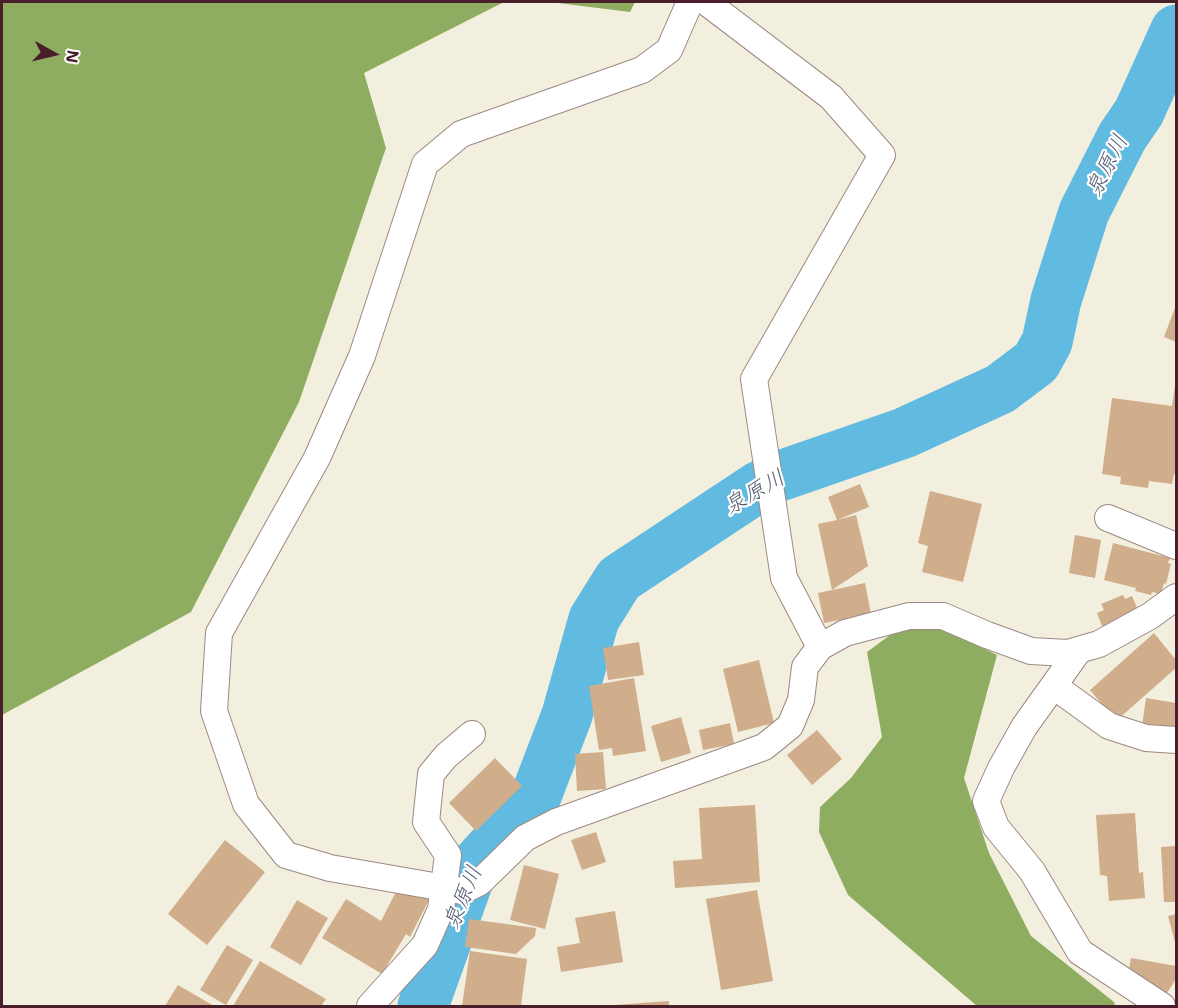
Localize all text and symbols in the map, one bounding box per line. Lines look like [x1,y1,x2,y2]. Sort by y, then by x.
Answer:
north arrow [24,24,84,84]
text: N [61,49,84,64]
water label: 泉原川 [1081,131,1135,201]
water label: 泉原川 [720,465,790,521]
water label: 泉原川 [439,862,489,934]

